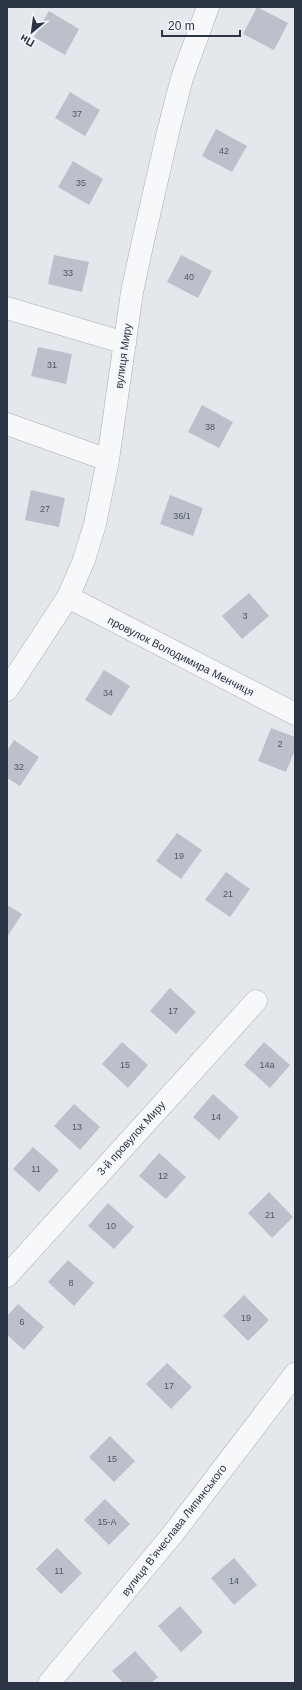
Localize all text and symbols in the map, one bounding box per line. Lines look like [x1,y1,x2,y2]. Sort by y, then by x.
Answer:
north arrow [12,12,52,52]
scale bar [162,12,240,38]
text: 20 m [168,19,195,33]
text: Пн [18,32,36,50]
house number: 37 [72,109,82,119]
house number: 42 [219,146,229,156]
house number: 35 [76,178,86,188]
house number: 33 [63,268,73,278]
house number: 40 [184,272,194,282]
street label: вулиця Миру [112,322,134,389]
house number: 31 [47,360,57,370]
house number: 38 [205,422,215,432]
house number: 27 [40,504,50,514]
house number: 36/1 [173,511,191,521]
house number: 3 [242,611,248,621]
street label: провулок Володимира Менчиця [106,614,256,698]
house number: 34 [103,688,113,698]
house number: 2 [277,739,283,749]
house number: 32 [14,762,24,772]
house number: 19 [174,851,184,861]
house number: 21 [223,889,233,899]
house number: 17 [168,1006,178,1016]
house number: 15 [120,1060,130,1070]
house number: 14а [259,1060,275,1070]
street label: 3-й провулок Миру [95,1098,168,1177]
house number: 14 [211,1112,221,1122]
house number: 13 [72,1122,82,1132]
house number: 11 [31,1164,41,1174]
house number: 12 [158,1171,168,1181]
house number: 21 [265,1210,275,1220]
house number: 10 [106,1221,116,1231]
house number: 8 [68,1278,74,1288]
house number: 19 [241,1313,251,1323]
house number: 6 [19,1317,25,1327]
house number: 17 [164,1381,174,1391]
house number: 15 [107,1454,117,1464]
street label: вулиця Вʼячеслава Липинського [119,1462,229,1598]
house number: 15-А [97,1517,117,1527]
house number: 11 [54,1566,64,1576]
house number: 14 [229,1576,239,1586]

